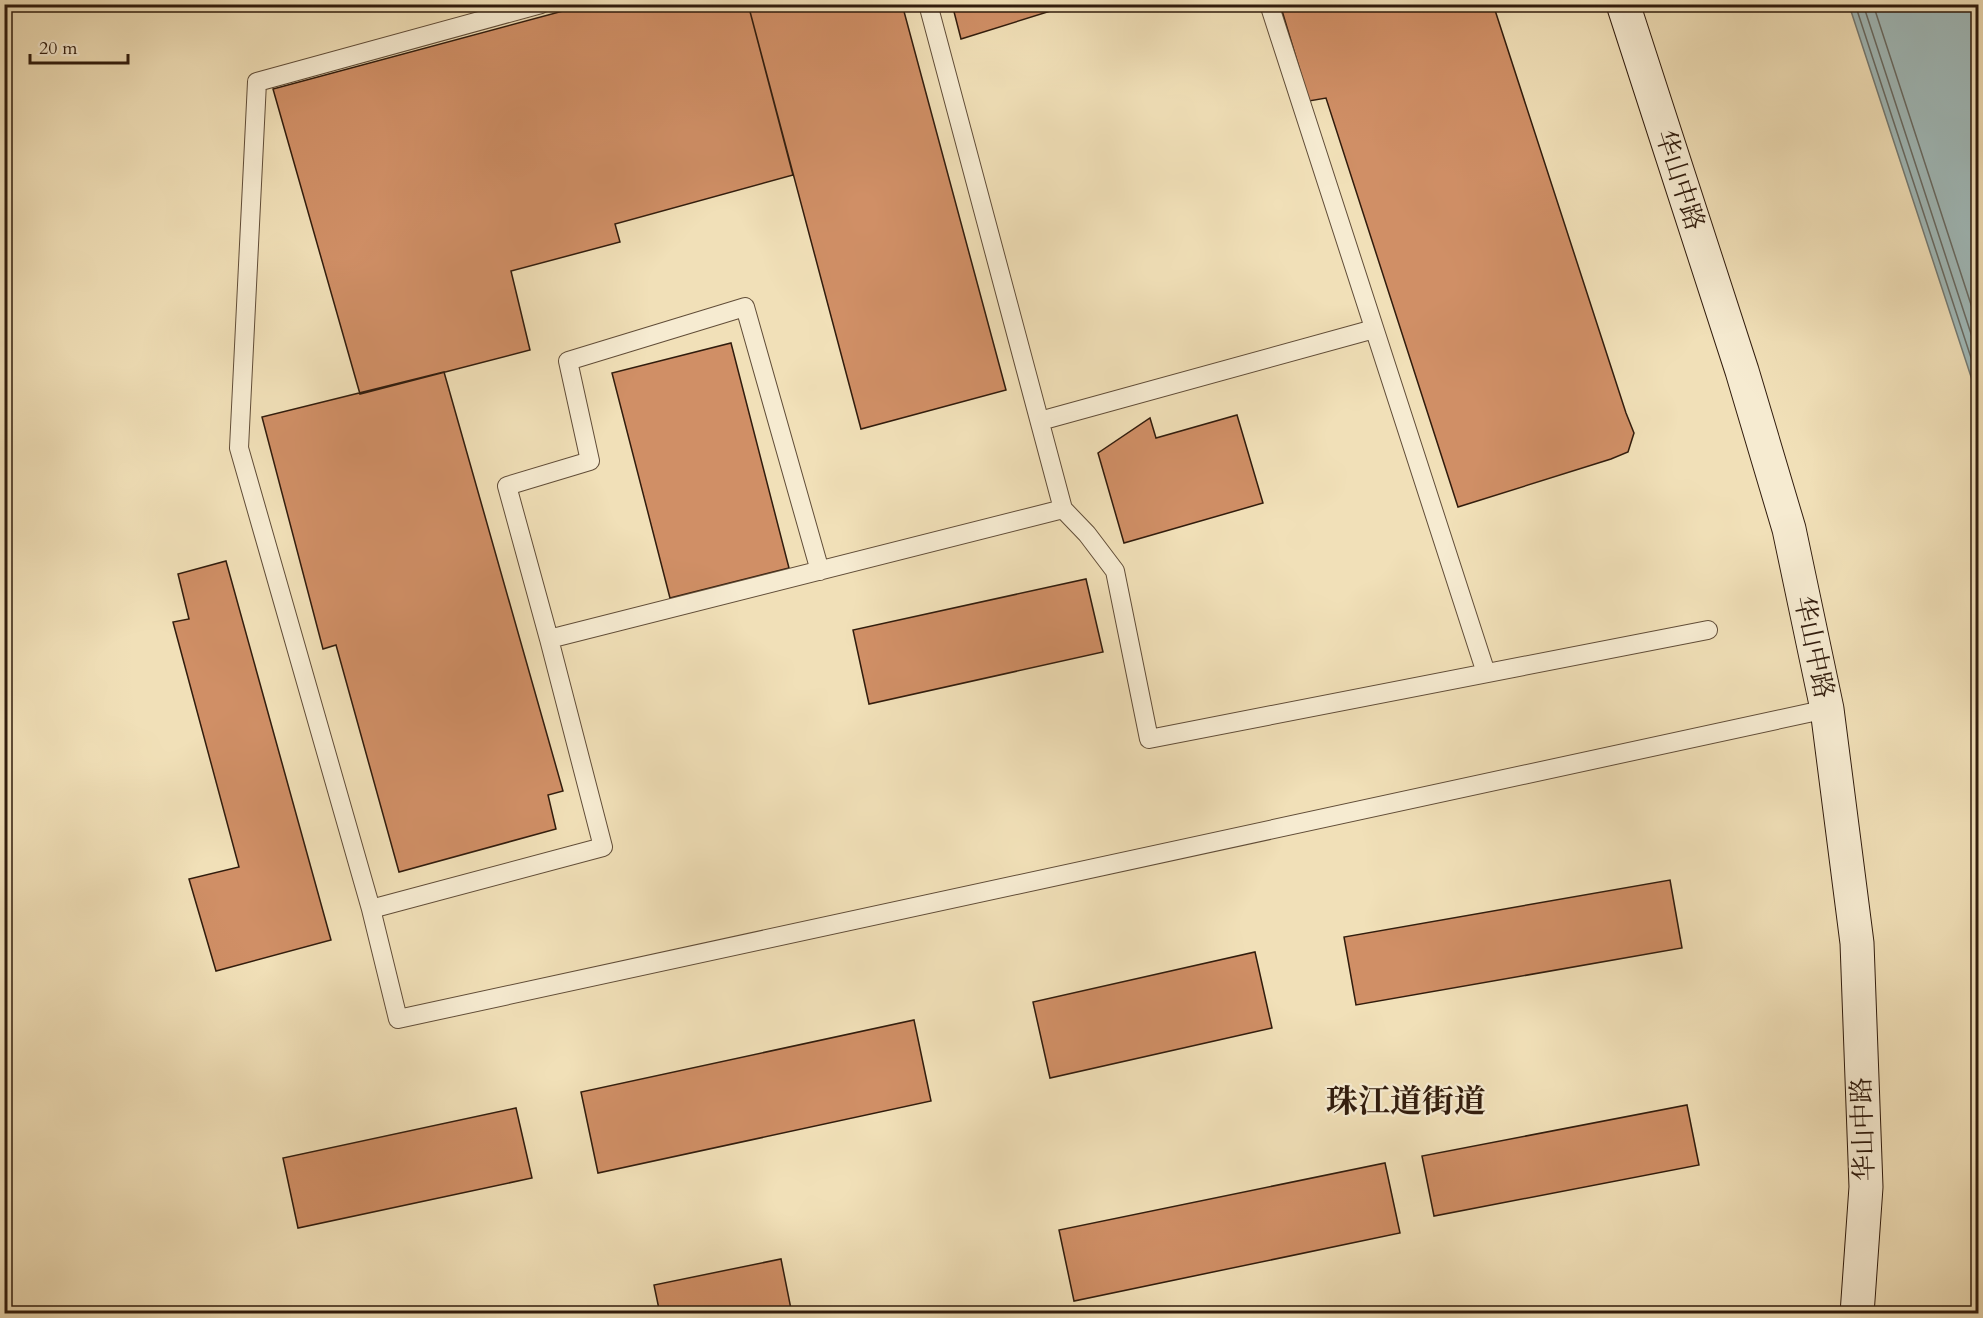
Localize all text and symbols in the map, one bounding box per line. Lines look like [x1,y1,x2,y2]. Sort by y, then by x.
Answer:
scale bar [30,27,128,65]
text: 20 m [39,36,78,61]
street label: 华山中路 [1647,125,1713,235]
street label: 华山中路 [1786,592,1842,702]
street label: 华山中路 [1844,1076,1882,1182]
district label: 珠江道街道 [1326,1080,1486,1124]

